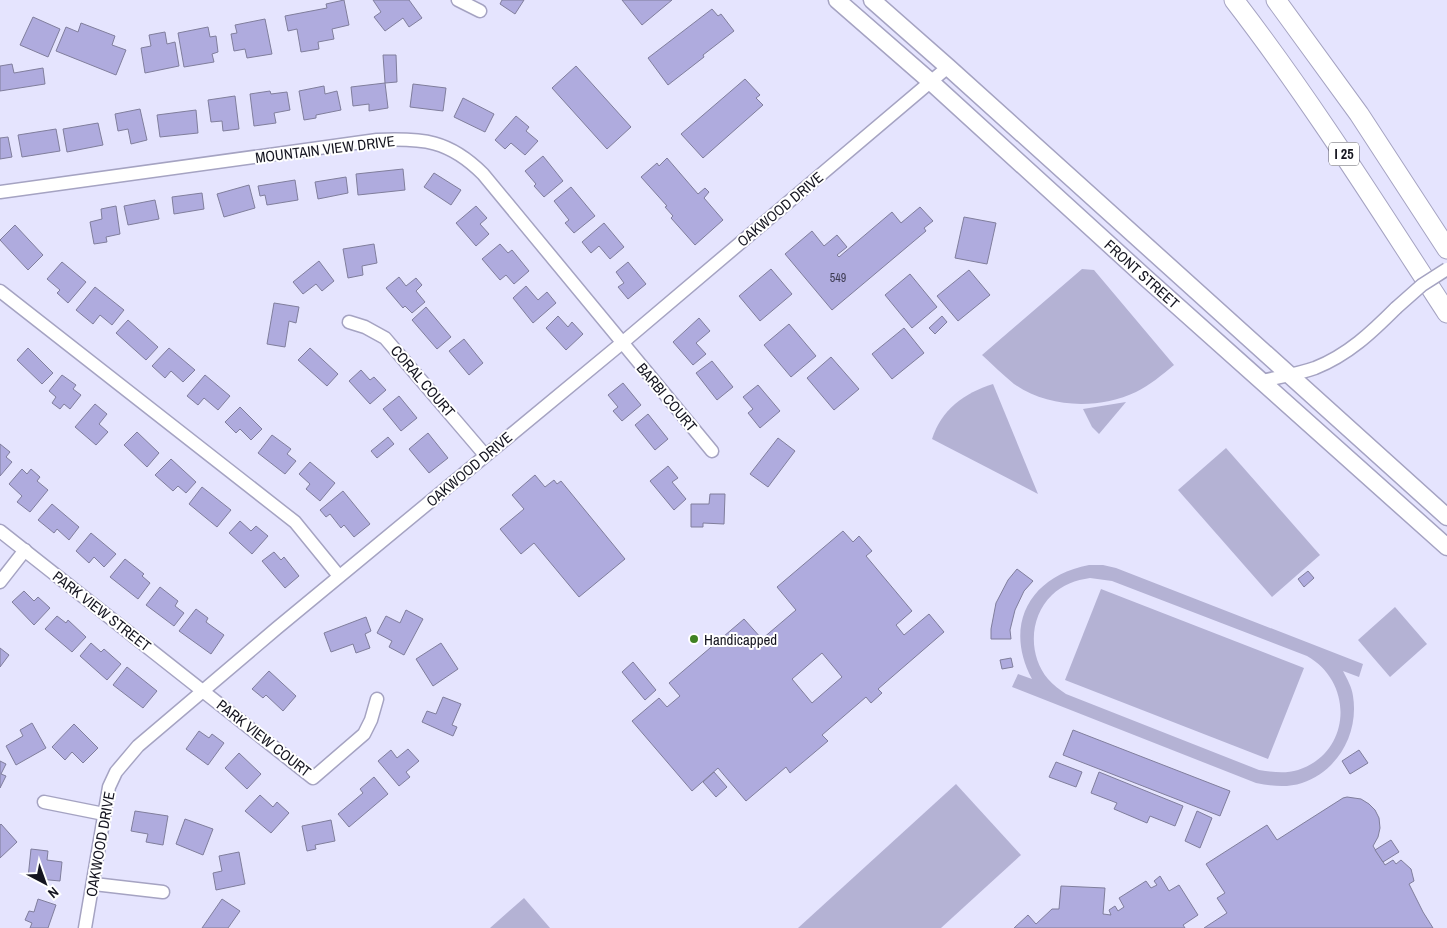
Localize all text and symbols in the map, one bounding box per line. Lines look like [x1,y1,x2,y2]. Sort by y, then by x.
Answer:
street label: MOUNTAIN VIEW DRIVE [254,130,396,168]
road number: I 25 [1329,142,1359,166]
street label: OAKWOOD DRIVE [732,167,828,251]
street label: FRONT STREET [1100,235,1184,314]
house number: 549 [830,270,846,286]
street label: CORAL COURT [386,341,460,422]
street label: BARBI COURT [632,358,702,436]
street label: OAKWOOD DRIVE [421,427,517,511]
street label: PARK VIEW STREET [48,566,156,656]
place label: Handicapped [704,629,777,650]
marker: Handicapped [688,633,700,645]
street label: PARK VIEW COURT [212,695,316,782]
street label: OAKWOOD DRIVE [80,790,120,898]
north arrow [20,858,70,908]
text: N [44,883,63,902]

